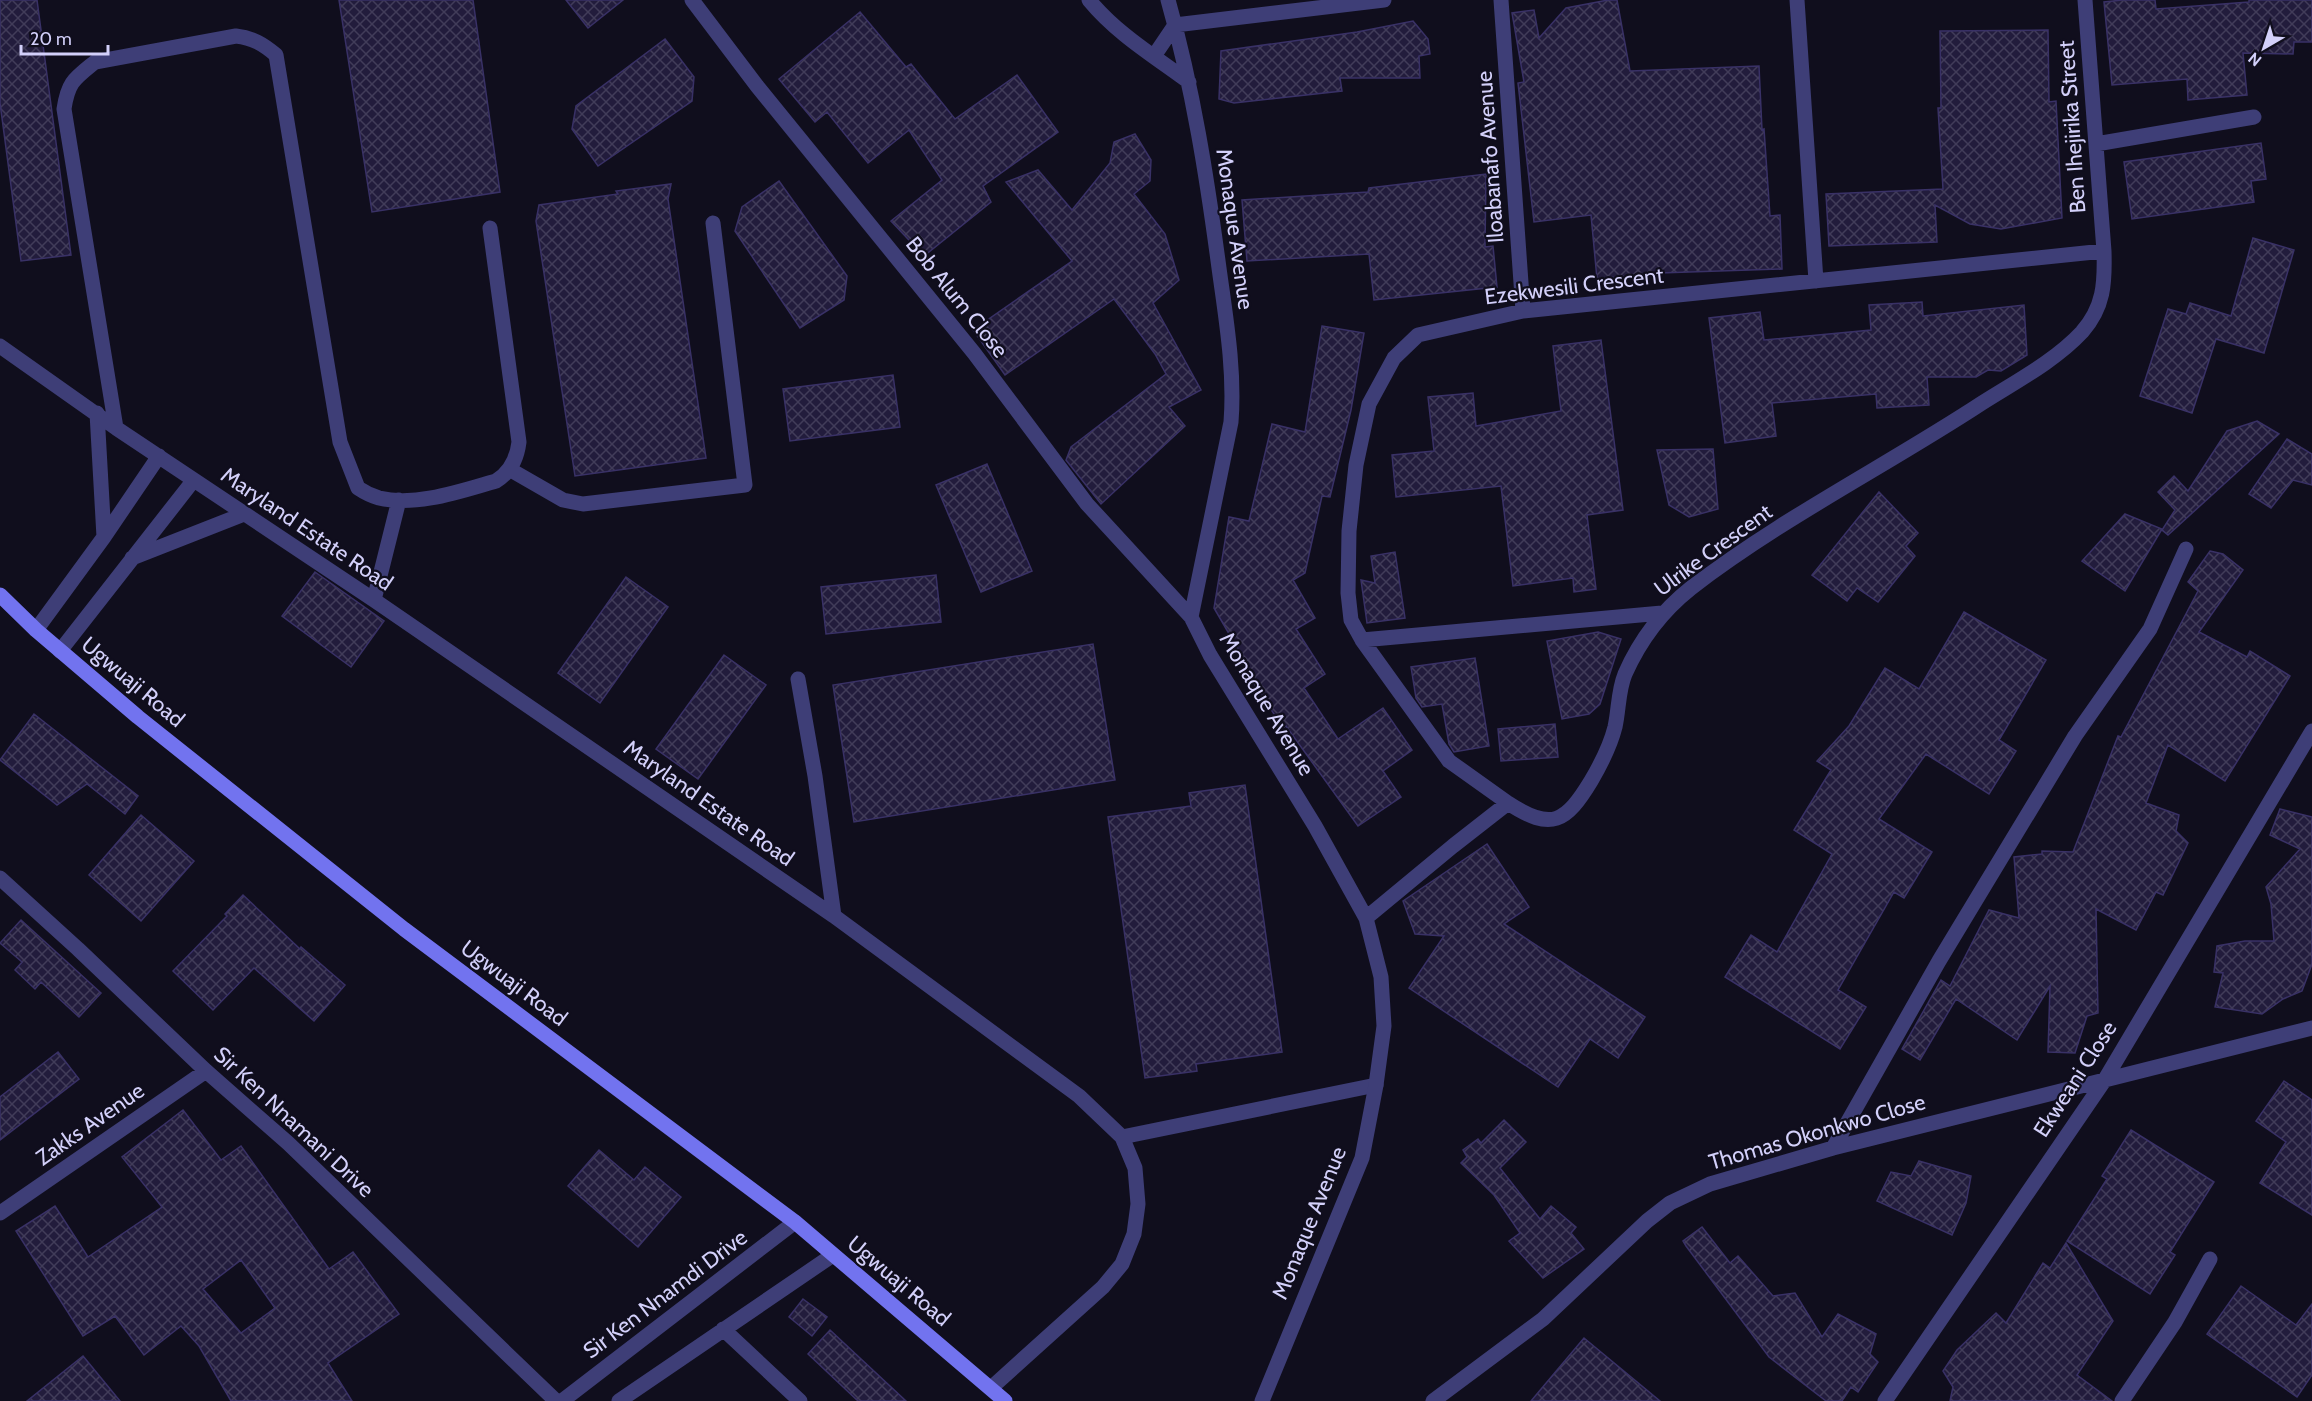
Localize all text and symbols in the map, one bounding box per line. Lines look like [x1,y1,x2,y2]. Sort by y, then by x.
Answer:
scale bar [21,18,108,56]
north arrow [2234,18,2294,78]
text: 20 m [30,28,72,50]
street label: Ben Ihejirika Street [2052,39,2092,214]
text: N [2245,48,2265,70]
street label: Iloabanafo Avenue [1471,70,1509,244]
street label: Monaque Avenue [1210,147,1260,311]
street label: Bob Alum Close [900,231,1014,363]
street label: Ezekwesili Crescent [1483,262,1666,310]
street label: Maryland Estate Road [216,461,398,597]
street label: Ulrike Crescent [1649,498,1778,602]
street label: Monaque Avenue [1214,627,1320,781]
street label: Ugwuaji Road [76,631,190,733]
street label: Maryland Estate Road [619,734,799,872]
street label: Ugwuaji Road [455,934,573,1032]
street label: Ekweani Close [2028,1016,2122,1142]
street label: Sir Ken Nnamani Drive [208,1041,380,1203]
street label: Zakks Avenue [31,1077,149,1171]
street label: Thomas Okonkwo Close [1706,1088,1928,1176]
street label: Monaque Avenue [1266,1143,1352,1303]
street label: Sir Ken Nnamdi Drive [578,1224,752,1364]
street label: Ugwuaji Road [842,1230,956,1332]

